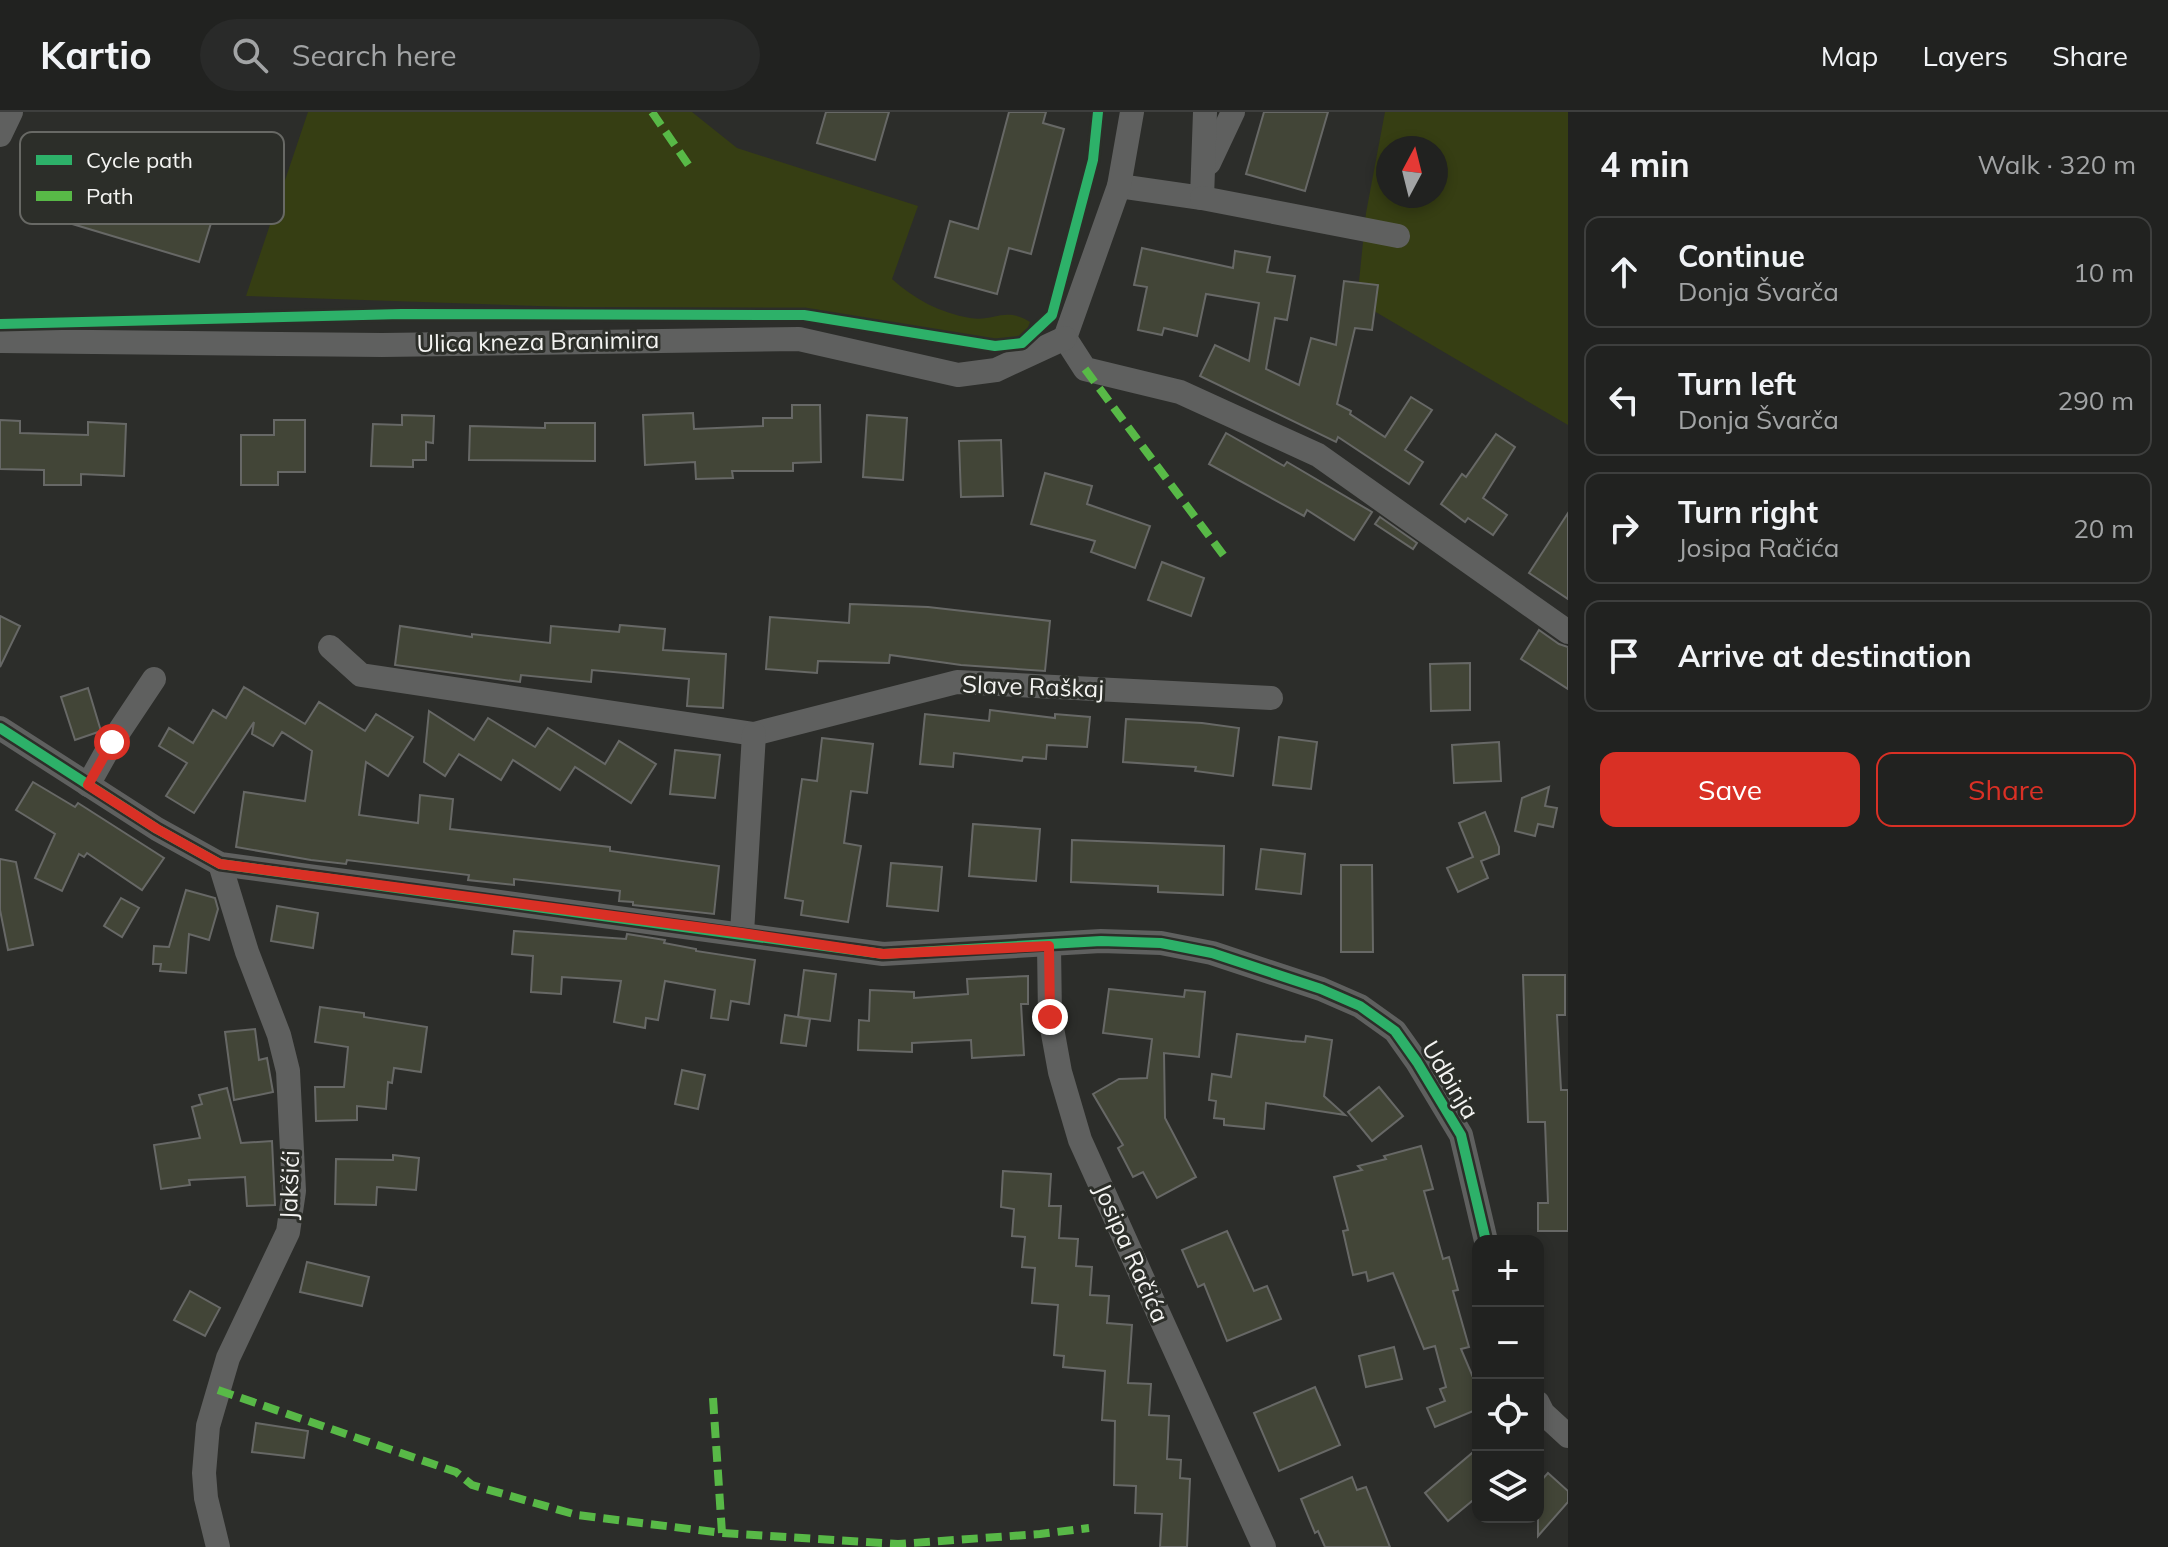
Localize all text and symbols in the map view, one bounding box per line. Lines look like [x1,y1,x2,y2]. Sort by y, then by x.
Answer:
search box [200,19,760,91]
text: Kartio [40,31,152,79]
icon: search [228,33,272,77]
text: Search here [292,36,457,74]
text: Map [1821,38,1878,73]
text: Layers [1922,38,2008,73]
text: Share [2052,38,2128,73]
legend [20,132,284,224]
north arrow [1376,136,1448,208]
text: 4 min [1600,143,1690,186]
text: Cycle path [86,146,193,174]
text: Walk · 320 m [1977,148,2136,181]
text: Path [86,182,134,210]
text: Continue [1678,237,1805,275]
icon: ahead [1602,250,1646,294]
text: 10 m [2073,256,2134,289]
text: Donja Švarča [1678,275,1839,308]
street label: Ulica kneza Branimira [416,324,660,358]
text: Turn left [1678,365,1796,403]
icon: left [1602,378,1646,422]
text: 290 m [2058,384,2134,417]
text: Donja Švarča [1678,403,1839,436]
text: Turn right [1678,493,1818,531]
icon: right [1602,506,1646,550]
text: 20 m [2073,512,2134,545]
text: Josipa Račića [1678,531,1839,564]
icon: arrive [1602,634,1646,678]
text: Arrive at destination [1678,637,1972,675]
street label: Slave Raškaj [962,669,1105,703]
route start [94,724,130,760]
button: Save [1600,752,1860,827]
button: Share [1876,752,2136,827]
route end [1032,999,1068,1035]
street label: Udbinja [1416,1035,1486,1124]
street label: Jakšići [273,1150,305,1220]
street label: Josipa Račića [1088,1178,1176,1327]
map controls [1472,1235,1544,1523]
button: + [1472,1235,1544,1307]
button: − [1472,1307,1544,1379]
button: locate [1472,1379,1544,1451]
button: layers [1472,1451,1544,1523]

